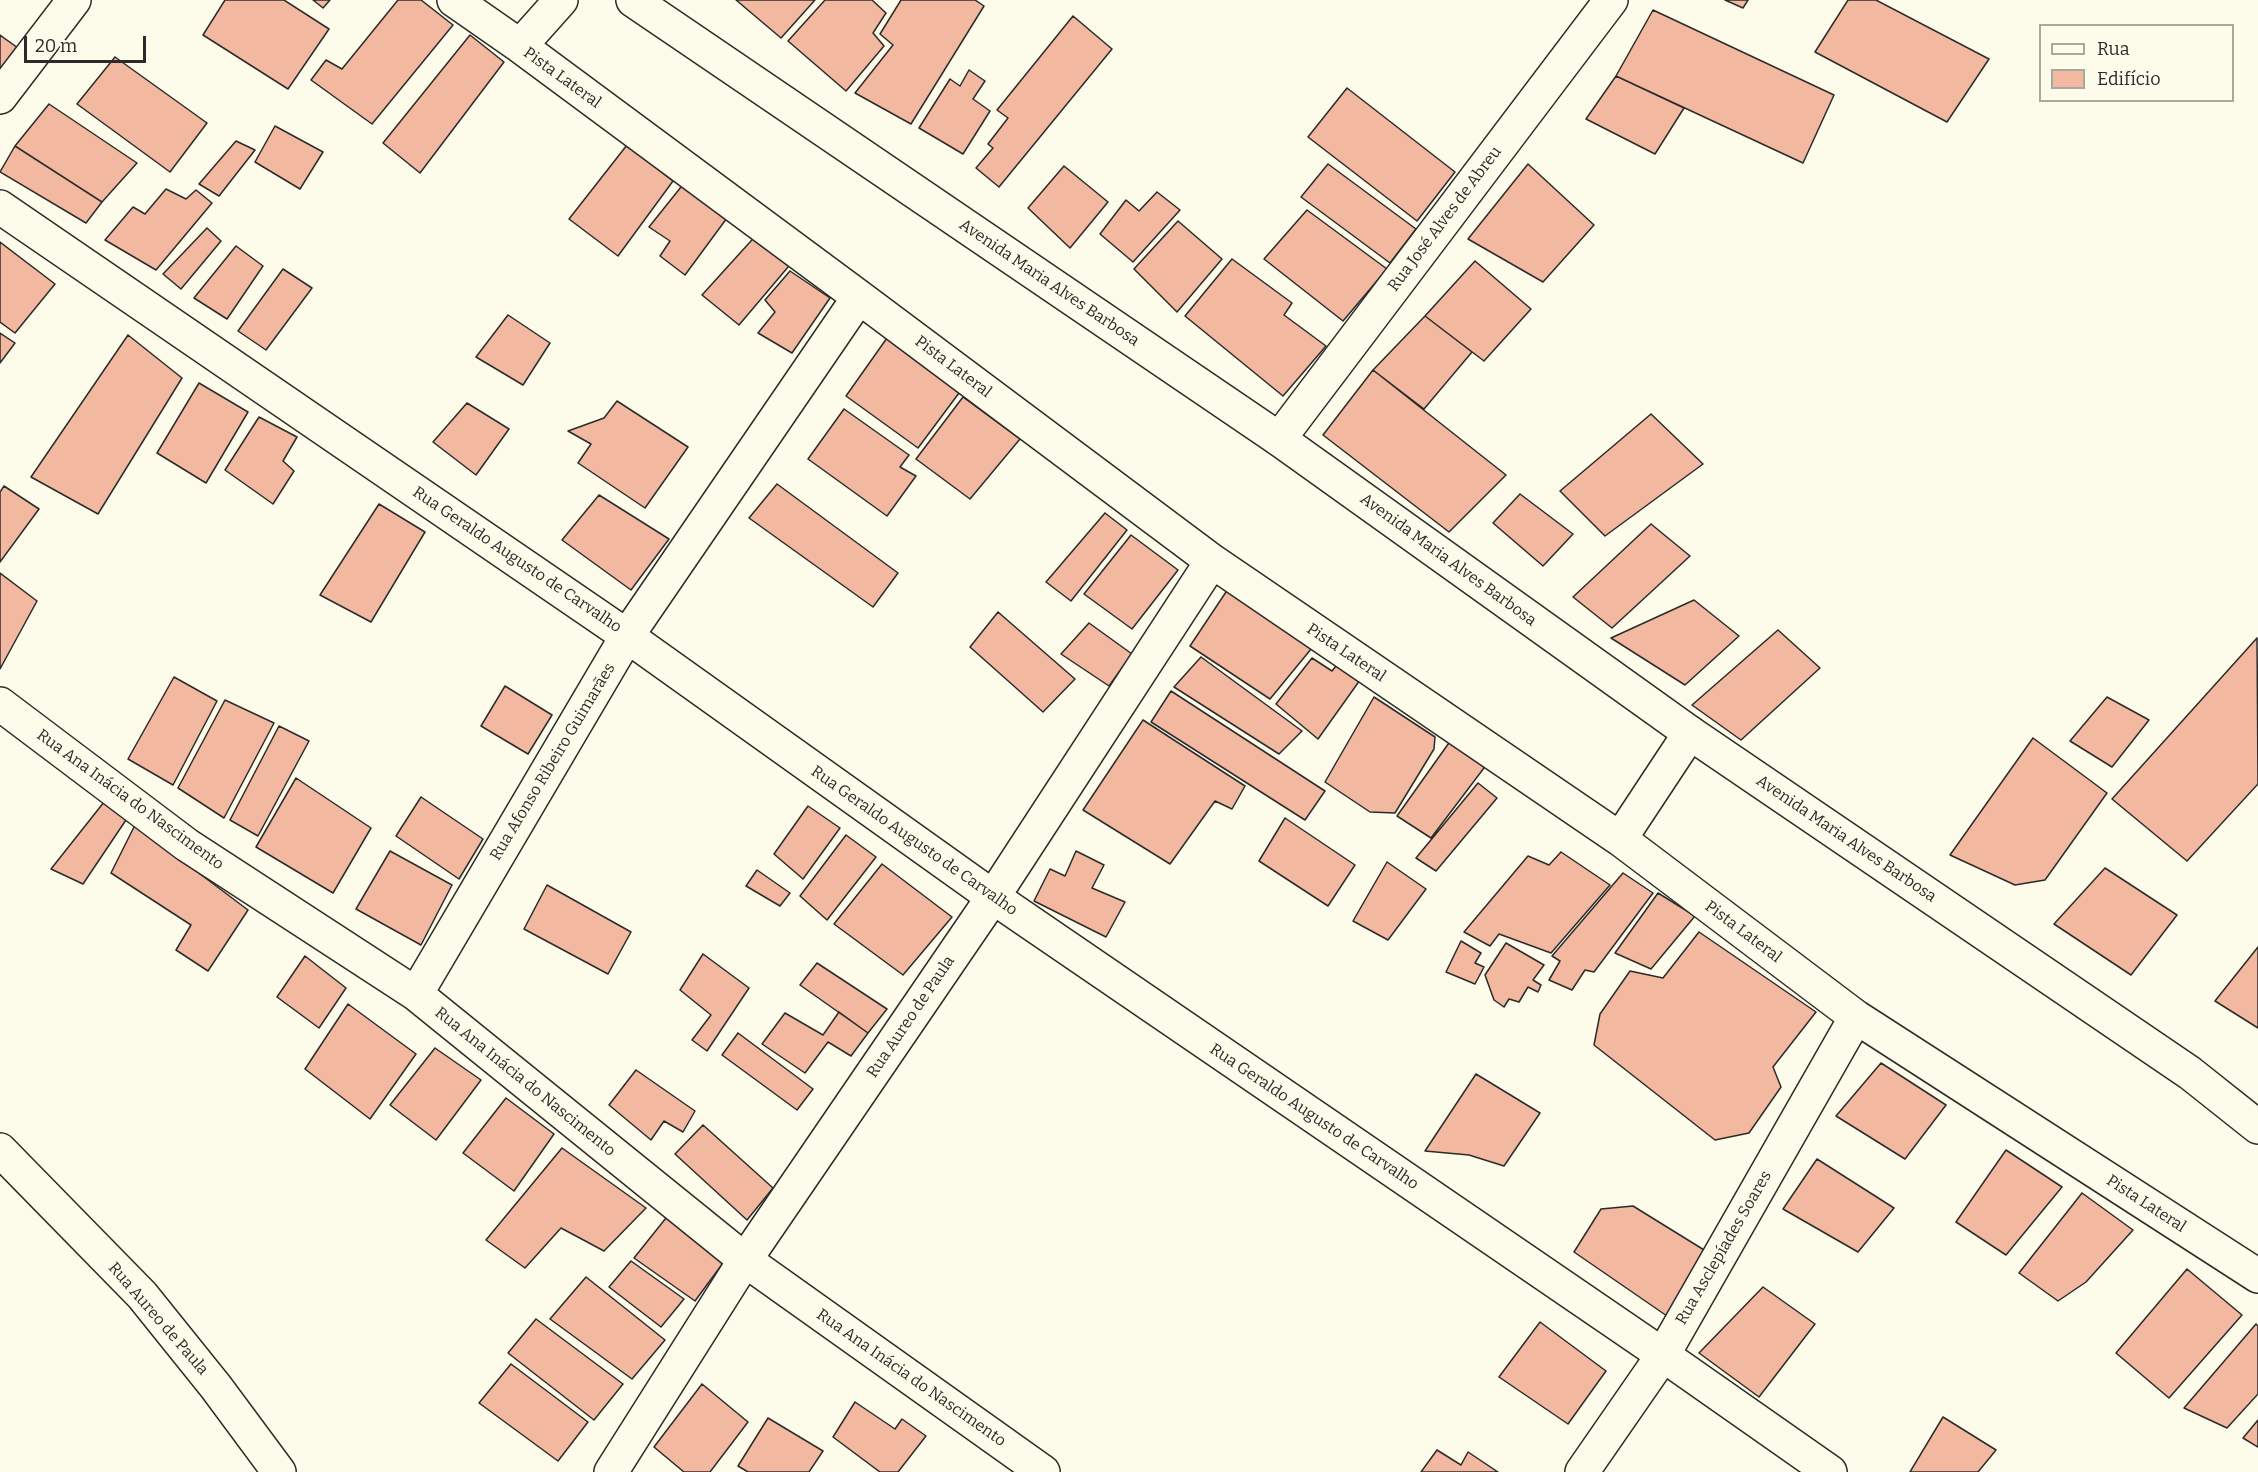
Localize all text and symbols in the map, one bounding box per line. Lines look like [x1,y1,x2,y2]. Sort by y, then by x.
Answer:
scale bar [27,24,148,62]
legend [2039,24,2234,102]
text: 20 m [35,35,77,57]
text: Rua [2097,38,2130,60]
street label: Pista Lateral [520,43,604,113]
text: Edifício [2097,68,2161,90]
street label: Rua José Alves de Abreu [1384,143,1506,295]
street label: Avenida Maria Alves Barbosa [955,215,1143,351]
street label: Pista Lateral [911,332,995,402]
street label: Rua Geraldo Augusto de Carvalho [409,483,625,637]
street label: Avenida Maria Alves Barbosa [1356,490,1540,630]
street label: Pista Lateral [1303,620,1389,686]
street label: Rua Afonso Ribeiro Guimarães [486,660,620,864]
street label: Rua Ana Inácia do Nascimento [33,726,227,874]
street label: Rua Geraldo Augusto de Carvalho [807,762,1021,920]
street label: Avenida Maria Alves Barbosa [1752,771,1940,907]
street label: Pista Lateral [1701,897,1785,967]
street label: Rua Aureo de Paula [863,952,959,1082]
street label: Rua Ana Inácia do Nascimento [431,1003,619,1161]
street label: Rua Geraldo Augusto de Carvalho [1206,1040,1422,1194]
street label: Rua Asclepíades Soares [1672,1168,1776,1328]
street label: Pista Lateral [2103,1171,2189,1237]
street label: Rua Aureo de Paula [104,1259,212,1379]
street label: Rua Ana Inácia do Nascimento [813,1305,1009,1451]

